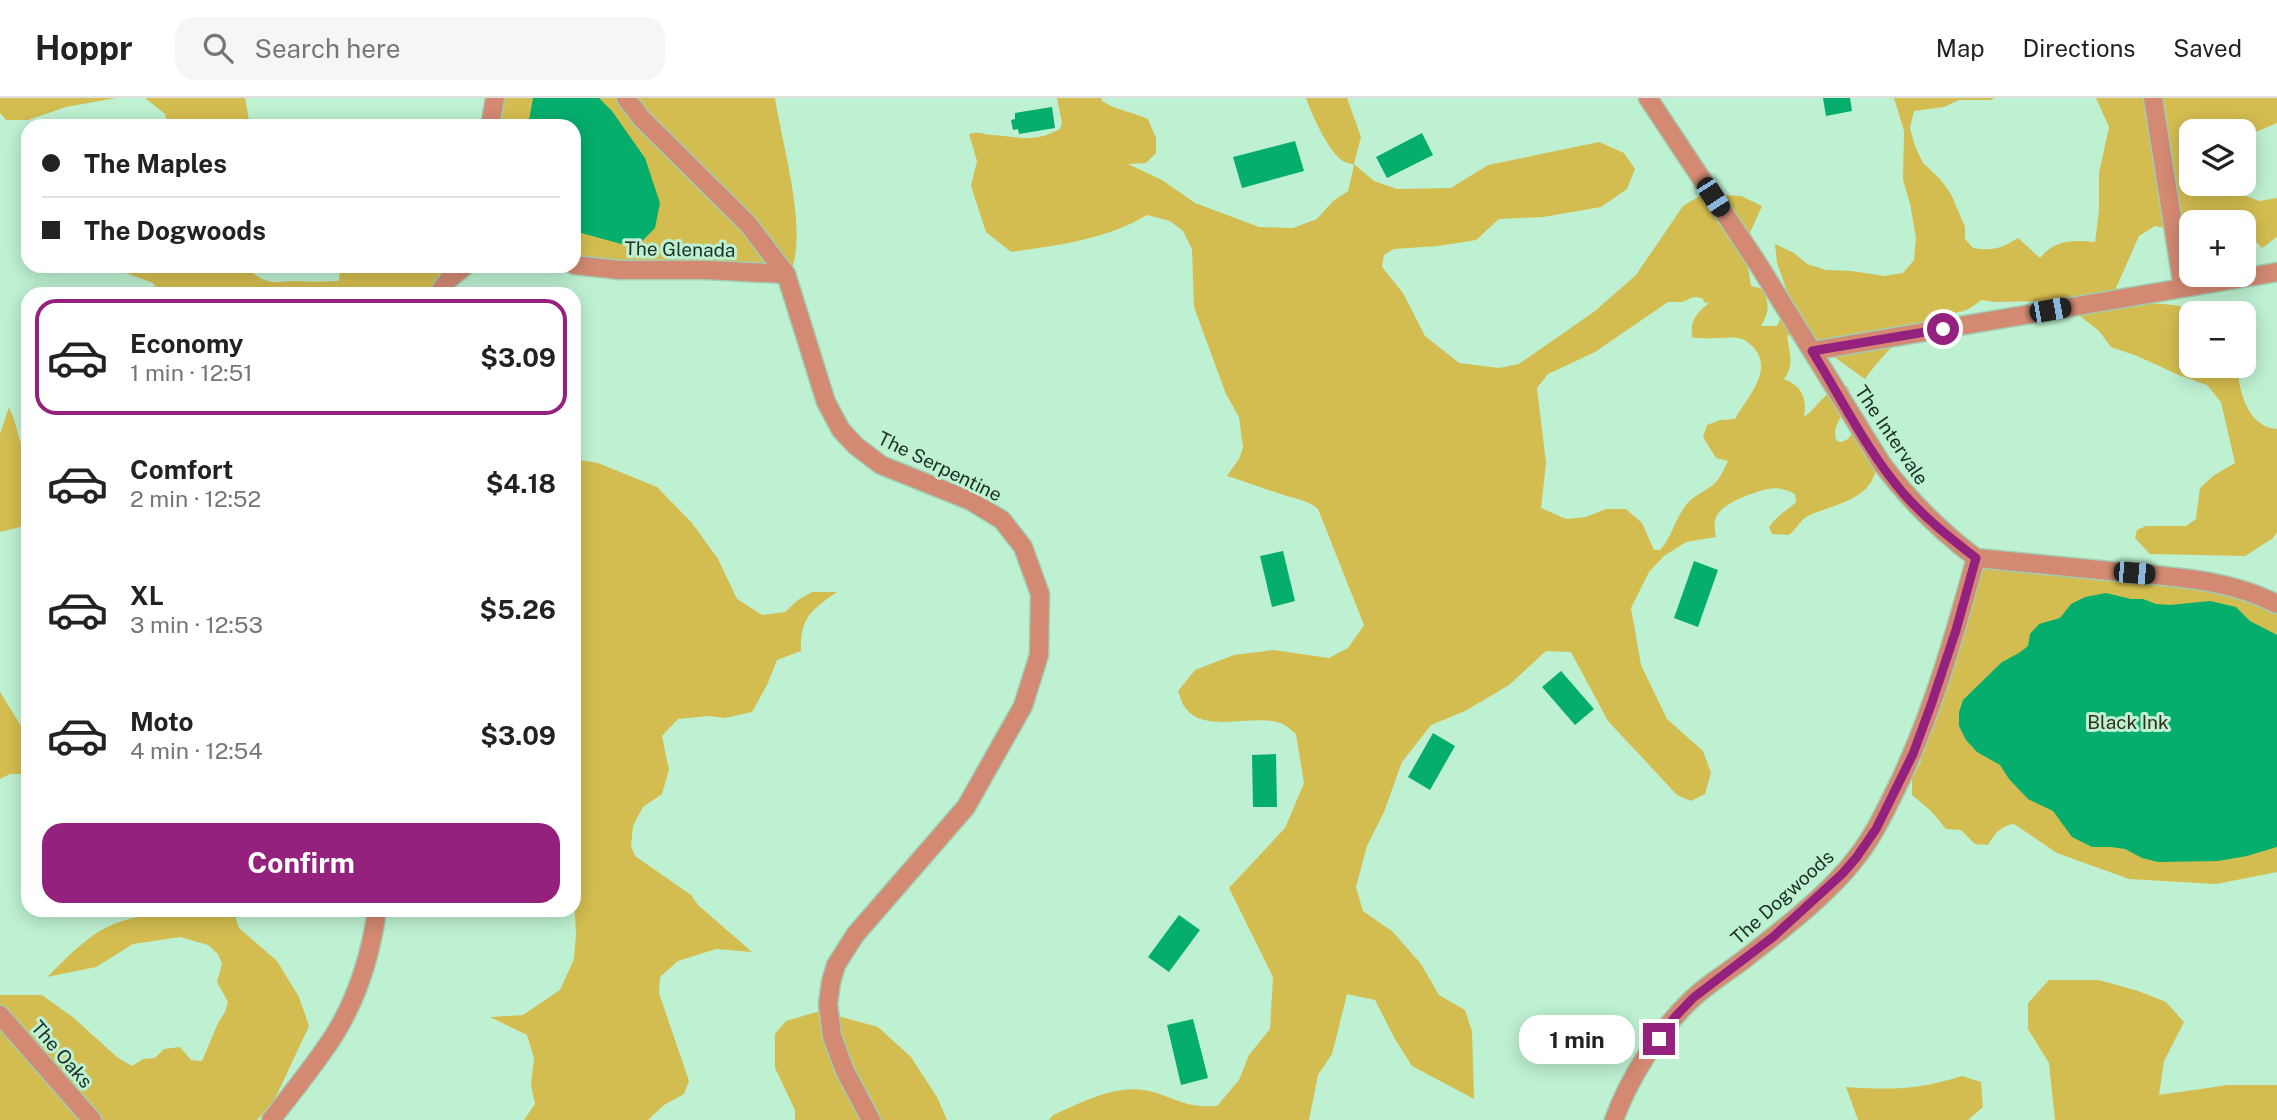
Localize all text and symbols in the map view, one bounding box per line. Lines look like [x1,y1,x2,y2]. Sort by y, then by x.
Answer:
search box [175,17,665,80]
text: Hoppr [35,29,133,67]
icon: search [199,29,237,67]
text: Search here [255,33,401,64]
text: Map [1936,34,1985,62]
text: Directions [2023,34,2135,62]
text: Saved [2173,34,2242,62]
map controls [2179,119,2256,378]
button: layers [2179,119,2256,196]
text: The Maples [84,148,227,179]
car [1693,174,1734,220]
button: + [2179,210,2256,287]
text: The Dogwoods [84,215,266,246]
street label: The Glenada [624,237,736,261]
car [2028,296,2073,324]
button: − [2179,301,2256,378]
route start [1927,313,1959,345]
icon: car [46,326,109,389]
text: Economy [130,328,243,359]
text: $3.09 [480,342,556,373]
text: 1 min · 12:51 [130,359,253,386]
street label: The Intervale [1851,381,1933,489]
street label: The Serpentine [875,427,1005,505]
icon: car [46,452,109,515]
text: Comfort [130,454,233,485]
text: $4.18 [486,468,556,499]
text: 2 min · 12:52 [130,485,261,512]
car [2113,561,2156,585]
icon: car [46,578,109,641]
text: XL [130,580,164,611]
text: $5.26 [480,594,556,625]
text: 3 min · 12:53 [130,611,263,638]
icon: car [46,704,109,767]
text: Moto [130,706,193,737]
park label: Black Ink [2087,711,2169,733]
text: $3.09 [480,720,556,751]
text: 4 min · 12:54 [130,737,263,764]
button: Confirm [42,823,560,903]
street label: The Dogwoods [1726,845,1838,949]
callout: 1 min [1519,1014,1634,1063]
street label: The Oaks [27,1016,97,1092]
route end [1643,1023,1675,1055]
text: 1 min [1549,1026,1605,1053]

